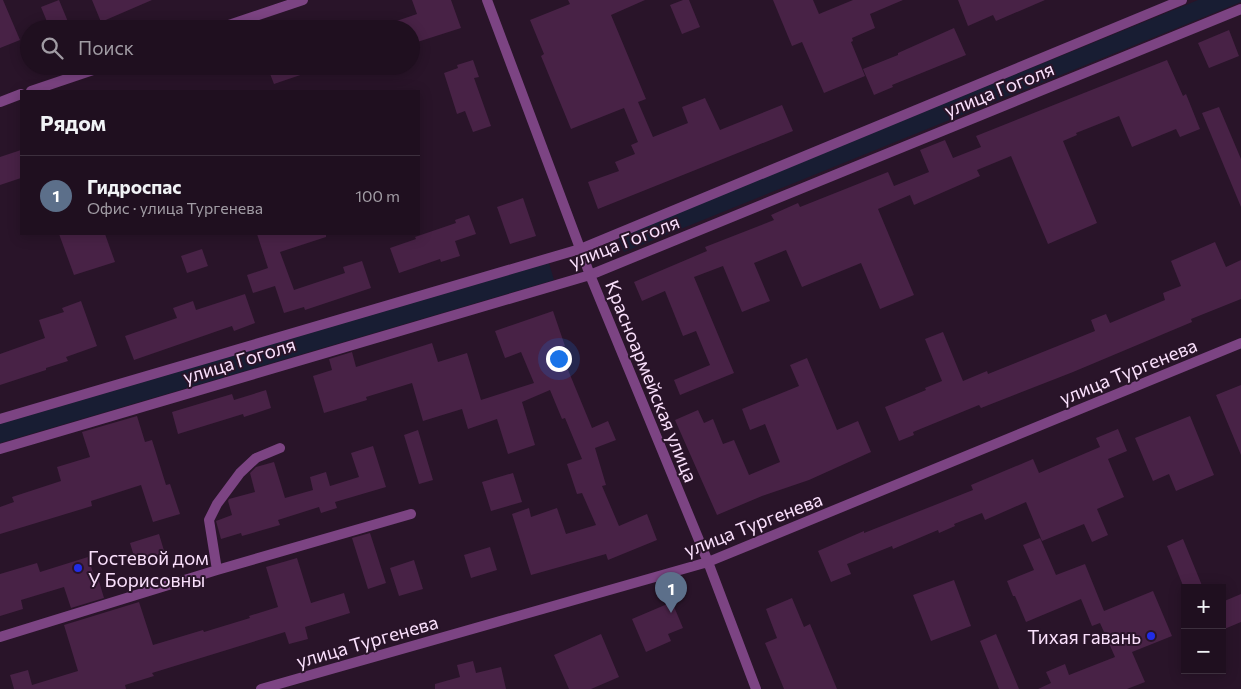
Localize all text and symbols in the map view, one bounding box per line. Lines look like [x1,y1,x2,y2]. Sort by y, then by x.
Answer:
search box [20,20,420,75]
icon: search [38,34,66,62]
text: Поиск [78,36,134,59]
street label: улица Гоголя [941,56,1057,122]
text: Рядом [40,110,106,135]
text: Гидроспас [87,175,181,198]
text: 1 [52,186,60,205]
text: 100 m [355,186,400,205]
text: Офис · улица Тургенева [87,198,263,217]
street label: улица Гоголя [565,209,683,273]
street label: Красноармейская улица [601,277,703,485]
street label: улица Гоголя [180,332,298,388]
street label: улица Тургенева [1056,333,1200,409]
your location [546,346,572,372]
street label: улица Тургенева [680,487,826,561]
place label: Гостевой дом У Борисовны [88,546,209,591]
marker: Гостевой дом У Борисовны [72,562,84,574]
pin: 1 [655,572,687,613]
map controls [1181,584,1226,674]
button: + [1181,584,1226,629]
street label: улица Тургенева [293,610,441,672]
place label: Тихая гавань [1027,625,1141,648]
button: − [1181,629,1226,674]
marker: Тихая гавань [1145,630,1157,642]

